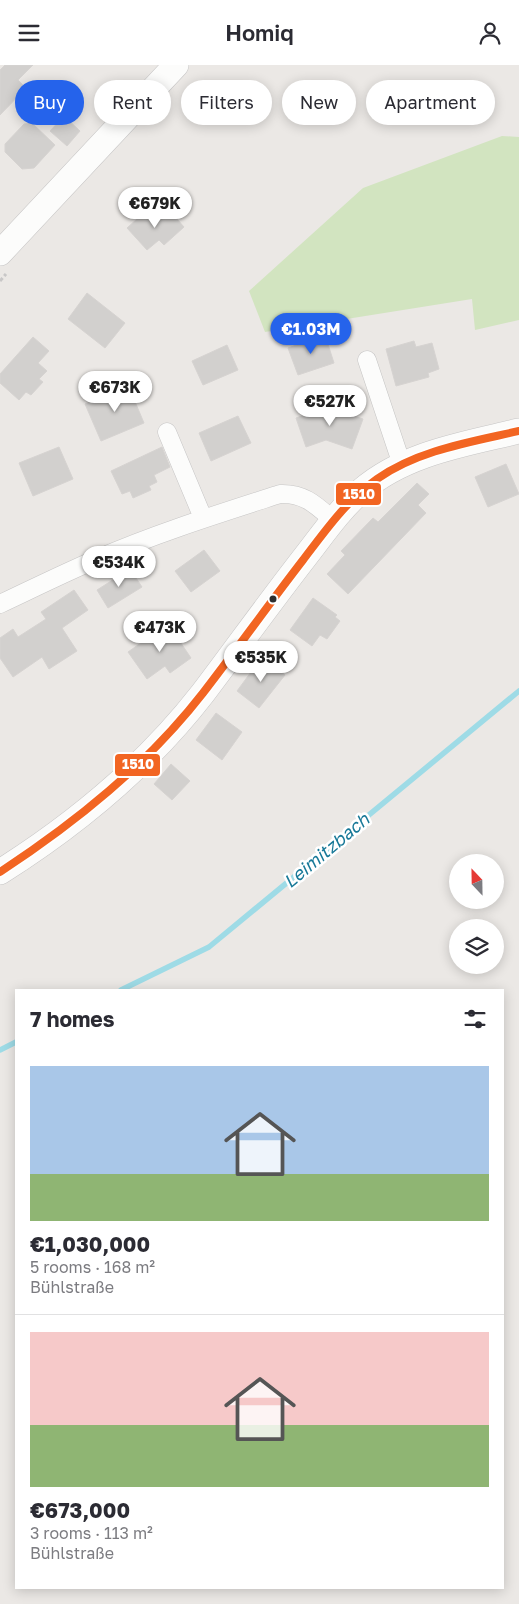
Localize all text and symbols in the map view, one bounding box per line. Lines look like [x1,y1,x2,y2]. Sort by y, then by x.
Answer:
icon: menu [15,19,43,47]
text: Homiq [225,19,294,46]
icon: person [476,19,504,47]
chip: Buy [15,80,84,125]
chip: Rent [94,80,171,125]
chip: Filters [181,80,272,125]
chip: New [282,80,356,125]
chip: Apartment [366,80,495,125]
pin: €679K [120,186,190,229]
text: €679K [129,193,181,213]
pin: €1.03M [270,313,352,355]
text: €1.03M [281,319,341,339]
pin: €673K [80,371,150,413]
text: €673K [89,377,141,397]
pin: €527K [295,385,365,427]
text: €527K [304,391,356,411]
line badge: 1510 [335,482,382,506]
text: 1510 [343,485,375,502]
pin: €534K [84,545,154,588]
text: €534K [93,552,145,572]
unlabelled marker [268,594,278,604]
pin: €473K [125,611,195,653]
text: €473K [134,617,186,637]
pin: €535K [226,641,296,683]
text: €535K [235,647,287,667]
line badge: 1510 [114,753,161,777]
text: 1510 [122,755,154,772]
water label: Leimitzbach [279,807,374,892]
north arrow [449,854,504,909]
map controls [449,854,504,974]
button: layers [449,919,504,974]
icon: filters [461,1005,489,1033]
text: 7 homes [30,1006,115,1032]
icon: home [215,1099,305,1189]
text: €1,030,000 [30,1231,150,1257]
text: 5 rooms · 168 m² [30,1257,155,1277]
text: Bühlstraße [30,1277,114,1297]
icon: home [215,1364,305,1454]
text: €673,000 [30,1497,130,1523]
text: 3 rooms · 113 m² [30,1523,153,1543]
text: Bühlstraße [30,1543,114,1563]

